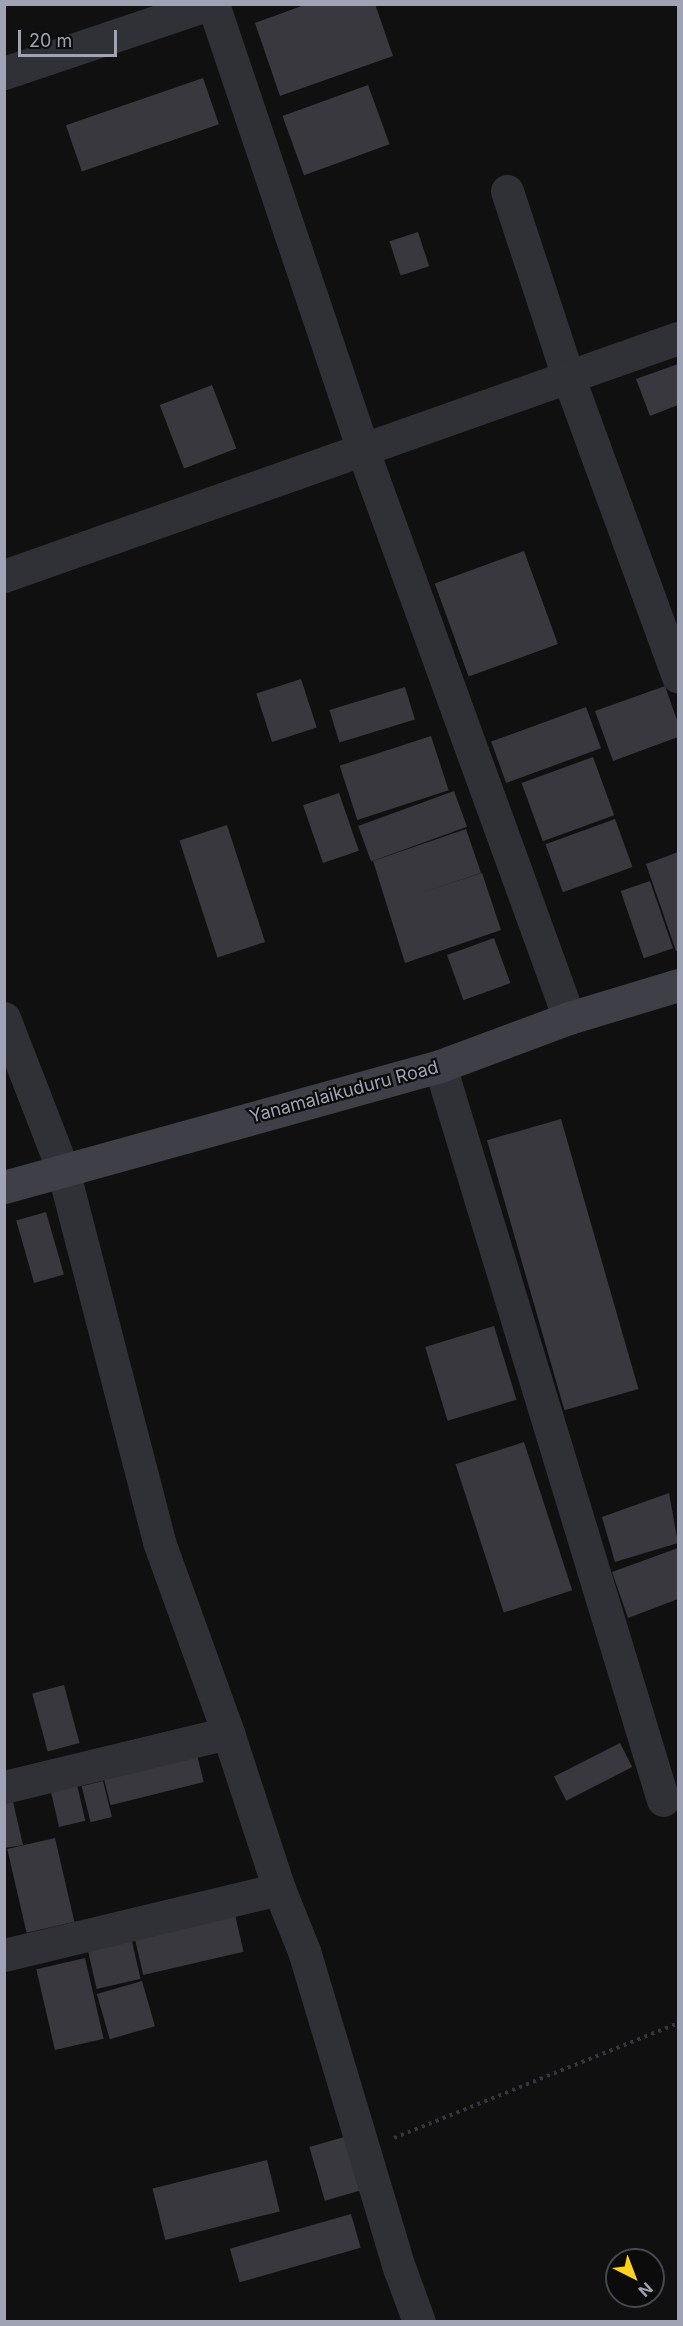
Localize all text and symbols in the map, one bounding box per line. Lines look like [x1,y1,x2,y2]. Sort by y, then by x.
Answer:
scale bar [21,18,120,56]
text: 20 m [29,30,72,51]
street label: Yanamalaikuduru Road [247,1056,441,1128]
north arrow [605,2248,665,2308]
text: N [634,2278,657,2301]

